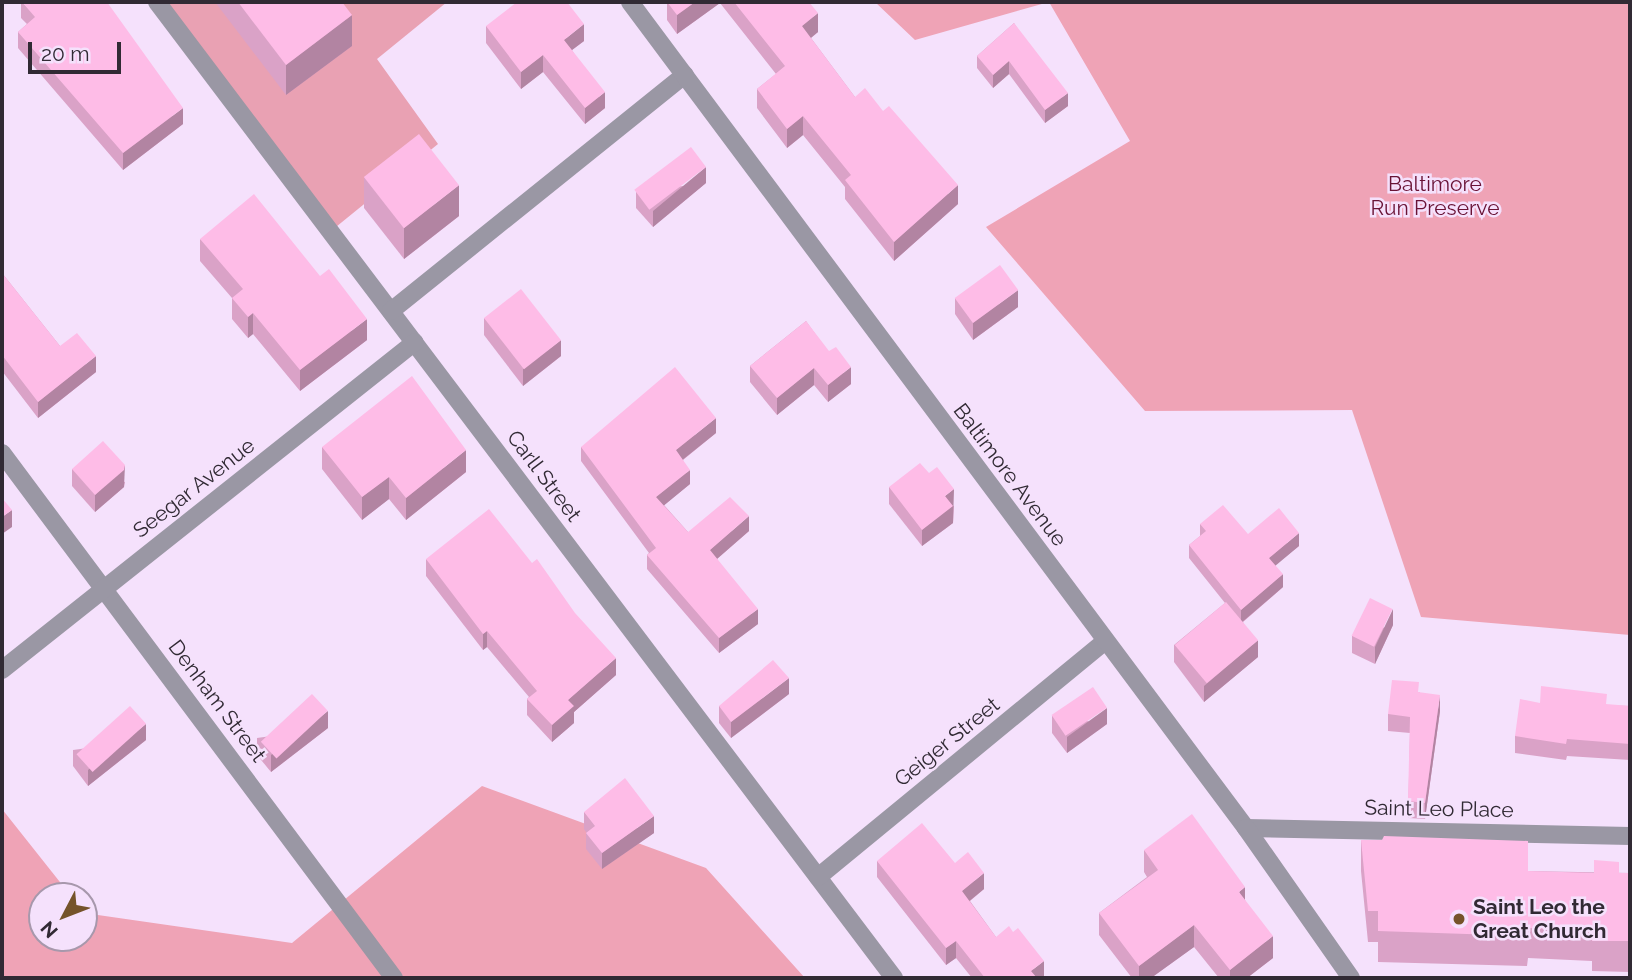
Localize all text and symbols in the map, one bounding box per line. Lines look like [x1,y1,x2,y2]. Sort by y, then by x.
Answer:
scale bar [32,28,124,72]
text: 20 m [41,41,89,66]
park label: Baltimore Run Preserve [1370,171,1500,221]
street label: Baltimore Avenue [948,398,1072,552]
street label: Carll Street [501,425,587,527]
street label: Seegar Avenue [128,432,260,544]
street label: Denham Street [163,635,271,767]
street label: Geiger Street [889,692,1005,792]
street label: Saint Leo Place [1364,795,1514,823]
north arrow [28,882,98,952]
place label: Saint Leo the Great Church [1473,894,1606,944]
marker: Saint Leo the Great Church [1451,911,1467,927]
text: N [36,917,62,942]

